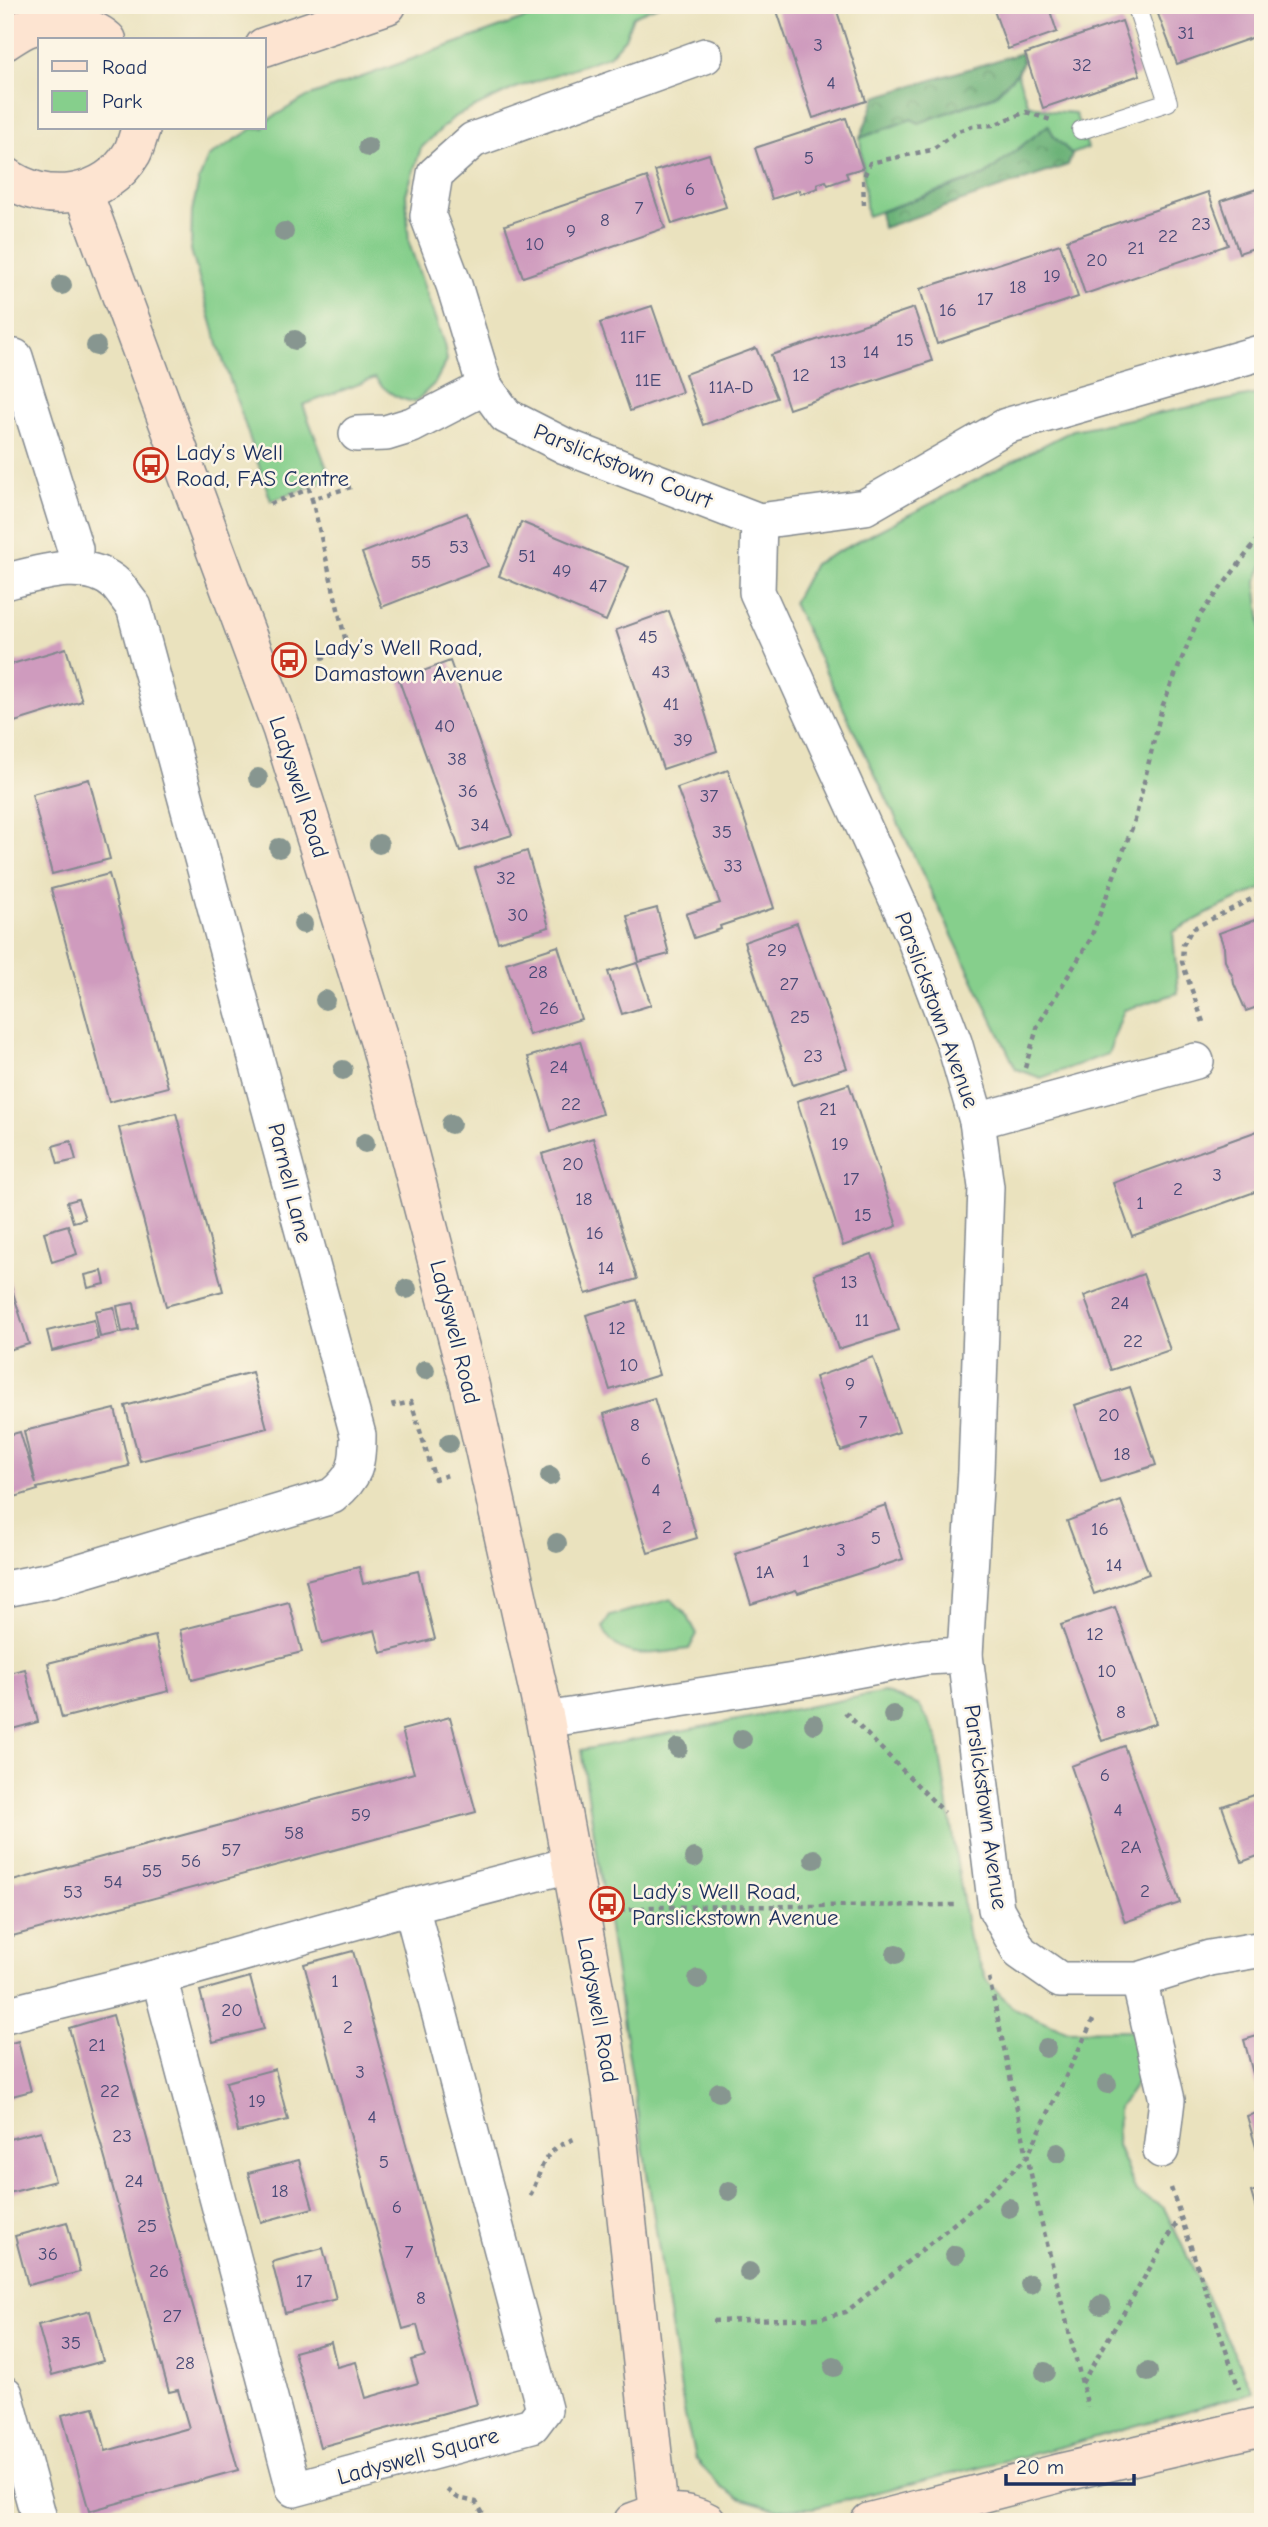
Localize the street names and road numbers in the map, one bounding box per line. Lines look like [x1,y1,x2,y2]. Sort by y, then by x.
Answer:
street label: Parslickstown Court [530,418,718,515]
street label: Ladyswell Road [263,713,335,861]
street label: Parslickstown Avenue [889,908,985,1112]
street label: Parnell Lane [262,1120,318,1246]
street label: Ladyswell Road [424,1257,486,1407]
street label: Parslickstown Avenue [958,1703,1014,1911]
street label: Ladyswell Road [572,1935,624,2085]
street label: Ladyswell Square [334,2421,502,2491]

